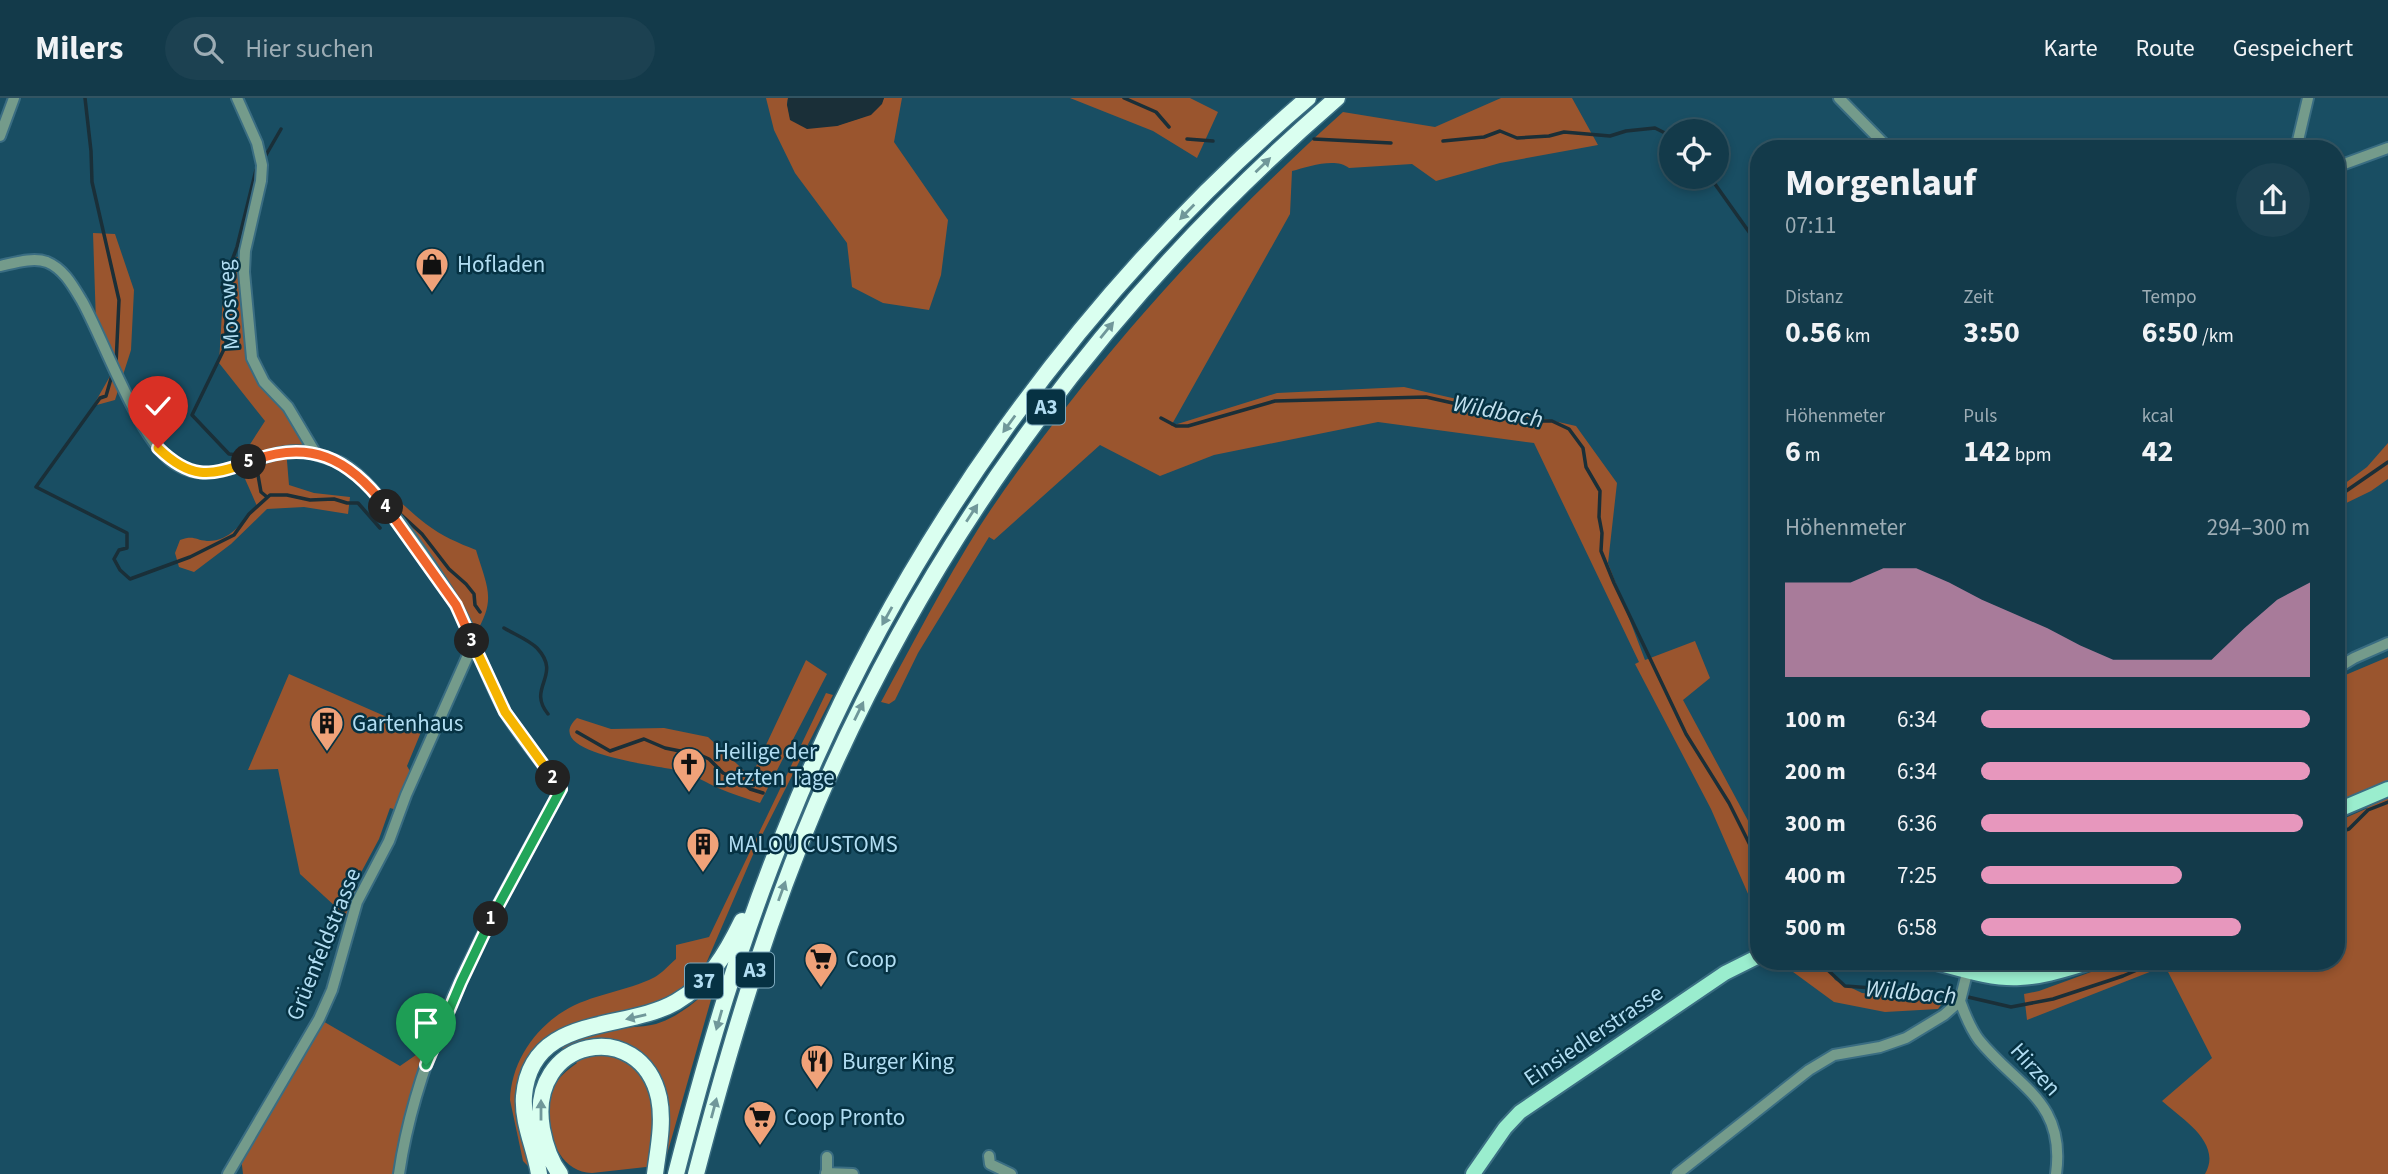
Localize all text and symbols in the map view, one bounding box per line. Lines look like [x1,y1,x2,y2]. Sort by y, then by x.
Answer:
search box [165,17,655,80]
text: Milers [35,25,123,72]
icon: search [189,29,227,67]
text: Hier suchen [245,30,374,67]
text: Karte [2044,31,2098,66]
text: Route [2136,31,2195,66]
text: Gespeichert [2233,31,2353,66]
map controls [1659,119,1729,189]
button: locate [1659,119,1729,189]
text: Morgenlauf [1785,156,1976,210]
one-way arrow [1254,157,1271,173]
button: share [2236,163,2310,237]
one-way arrow [1179,203,1195,220]
text: 07:11 [1785,209,1836,242]
shop icon: Hofladen [413,245,451,294]
place label: Hofladen [457,248,545,281]
street label: Moosweg [209,258,248,351]
text: Distanz [1785,284,1843,311]
text: Zeit [1963,284,1994,311]
text: Tempo [2142,284,2197,311]
text: 0.56 [1785,311,1842,354]
text: 3:50 [1963,311,2020,354]
text: 6:50 [2142,311,2198,354]
one-way arrow [1099,322,1114,339]
text: km [1842,323,1871,350]
text: /km [2198,323,2234,350]
pin [128,376,188,448]
water label: Wildbach [1450,386,1546,437]
icon: check [139,387,177,425]
road number: A3 [1027,390,1065,424]
text: Höhenmeter [1785,403,1885,430]
text: Puls [1963,403,1997,430]
text: kcal [2142,403,2174,430]
one-way arrow [1002,415,1016,433]
text: 6 [1785,430,1801,473]
text: 142 [1963,430,2011,473]
text: 42 [2142,430,2173,473]
text: m [1801,442,1820,469]
text: bpm [2011,442,2051,469]
pin: 5 [232,444,266,480]
text: 5 [243,448,254,475]
pin: 4 [368,490,404,524]
text: 4 [380,493,391,520]
one-way arrow [965,503,978,523]
text: Höhenmeter [1785,511,1906,544]
text: 294–300 m [2207,511,2310,544]
one-way arrow [881,606,893,625]
pin: 3 [454,624,490,658]
text: 3 [466,627,477,654]
one-way arrow [854,701,865,721]
text: 100 m [1785,703,1846,736]
text: 6:34 [1897,703,1937,736]
building icon: Gartenhaus [308,704,346,753]
place label: Gartenhaus [352,707,463,740]
place label: Heilige der Letzten Tage [714,735,835,794]
church icon: Heilige der Letzten Tage [670,745,708,794]
text: 200 m [1785,755,1846,788]
text: 6:34 [1897,755,1937,788]
pin: 2 [536,760,570,796]
text: 2 [547,764,558,791]
text: 300 m [1785,807,1846,840]
text: 6:36 [1897,807,1937,840]
building icon: MALOU CUSTOMS [684,825,722,874]
place label: MALOU CUSTOMS [728,828,898,861]
text: 400 m [1785,859,1846,892]
text: 7:25 [1897,859,1937,892]
street label: Grüenfeldstrasse [278,863,369,1025]
one-way arrow [777,881,788,902]
pin: 1 [474,902,508,936]
text: 1 [485,905,496,932]
text: 500 m [1785,911,1846,944]
text: 6:58 [1897,911,1937,944]
supermarket icon: Coop [802,940,840,989]
place label: Coop [846,943,897,976]
road number: A3 [736,952,774,988]
road number: 37 [685,964,723,998]
water label: Wildbach [1864,971,1958,1014]
street label: Einsiedlerstrasse [1517,977,1670,1094]
pin [396,993,456,1065]
icon: arrive [407,1004,445,1042]
one-way arrow [713,1009,724,1031]
one-way arrow [625,1011,647,1022]
street label: Hirzen [2003,1035,2069,1103]
restaurant icon: Burger King [798,1042,836,1091]
place label: Burger King [842,1045,955,1078]
one-way arrow [709,1097,719,1118]
one-way arrow [535,1098,547,1120]
supermarket icon: Coop Pronto [741,1098,779,1147]
place label: Coop Pronto [784,1101,905,1134]

